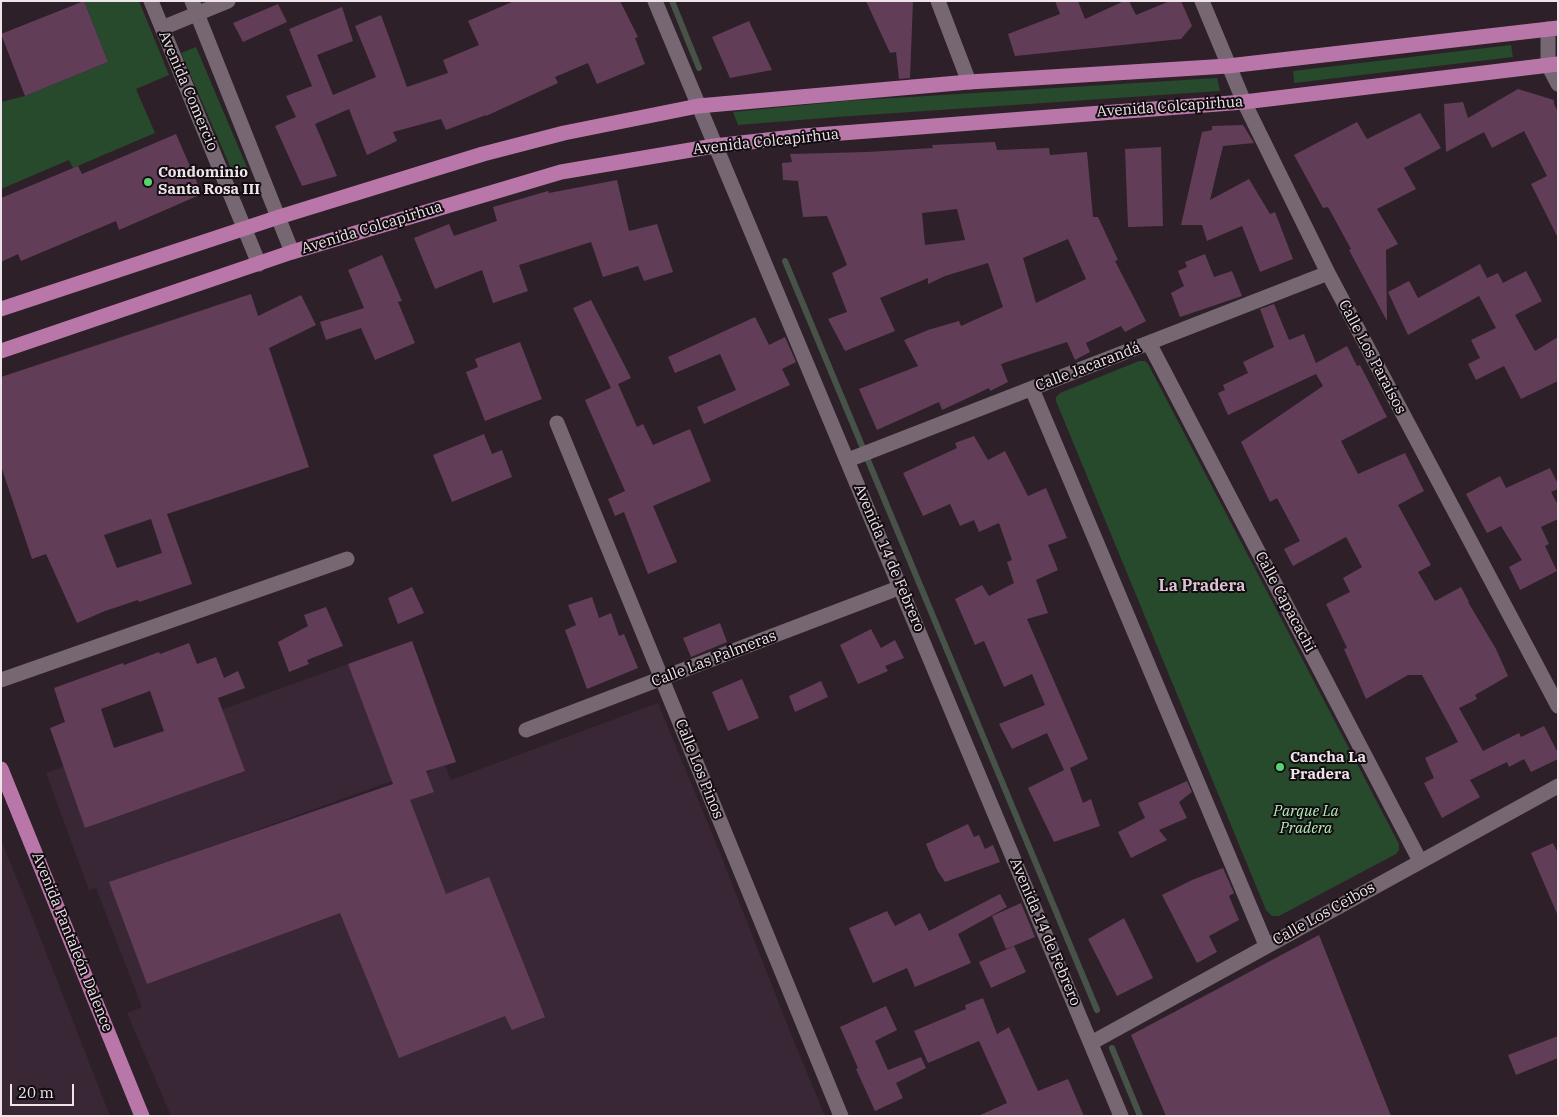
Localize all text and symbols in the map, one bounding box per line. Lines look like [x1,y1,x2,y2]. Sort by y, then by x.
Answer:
street label: Avenida Comercio [155,28,221,154]
street label: Avenida Colcapirhua [1096,93,1244,121]
street label: Avenida Colcapirhua [692,125,840,159]
place label: Condominio Santa Rosa III [158,164,260,199]
marker: Condominio Santa Rosa III [142,176,154,188]
street label: Avenida Colcapirhua [299,198,445,258]
street label: Calle Los Paraísos [1334,297,1410,417]
street label: Calle Jacarandá [1033,339,1143,395]
street label: Avenida 14 de Febrero [850,481,928,635]
street label: Calle Capacachi [1251,549,1319,655]
district label: La Pradera [1159,576,1245,596]
street label: Calle Las Palmeras [649,627,779,691]
street label: Calle Los Pinos [671,717,727,821]
place label: Cancha La Pradera [1290,749,1366,784]
marker: Cancha La Pradera [1274,761,1286,773]
park label: Parque La Pradera [1273,803,1339,838]
street label: Avenida Pantaleón Dalence [28,850,116,1034]
street label: Avenida 14 de Febrero [1006,855,1084,1009]
street label: Calle Los Ceibos [1270,879,1378,949]
scale bar [12,1074,76,1106]
text: 20 m [18,1083,54,1102]

